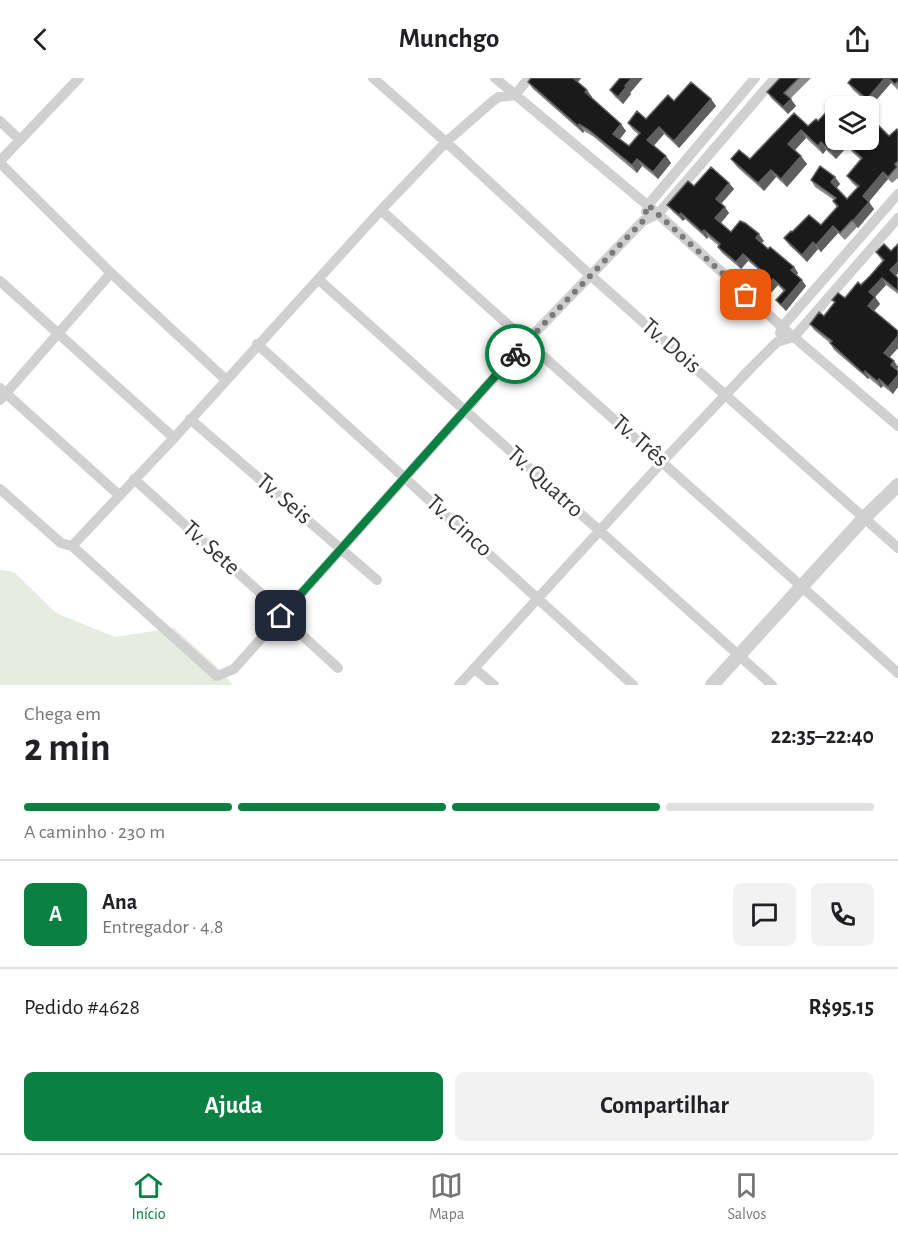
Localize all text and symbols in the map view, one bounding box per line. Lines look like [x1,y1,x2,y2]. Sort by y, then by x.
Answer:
icon: back [24,23,57,56]
icon: share [841,23,874,56]
text: Munchgo [399,25,499,52]
map controls [825,96,879,150]
button: layers [825,96,879,150]
pin [720,269,771,320]
icon: bag [729,278,762,311]
street label: Tv. Dois [637,314,705,378]
courier [485,324,545,384]
icon: bike [499,338,532,371]
street label: Tv. Três [607,410,673,472]
street label: Tv. Quatro [502,442,588,522]
street label: Tv. Seis [251,469,317,529]
street label: Tv. Cinco [421,490,497,562]
street label: Tv. Sete [178,516,244,580]
pin [255,590,306,641]
icon: home [264,599,297,632]
text: Chega em [24,704,101,724]
text: 22:35–22:40 [771,725,874,747]
text: 2 min [24,729,111,768]
text: A caminho · 230 m [24,822,165,842]
button: chat [733,883,796,946]
button: phone [811,883,874,946]
text: Ana [102,891,137,913]
text: A [49,903,62,925]
text: Entregador · 4.8 [102,917,224,937]
text: Pedido #4628 [24,996,140,1018]
text: R$95.15 [809,996,874,1018]
button: Ajuda [24,1072,443,1141]
button: Compartilhar [455,1072,874,1141]
tab: Início [132,1169,166,1224]
tab: Mapa [429,1169,464,1224]
tab: Salvos [727,1169,766,1224]

